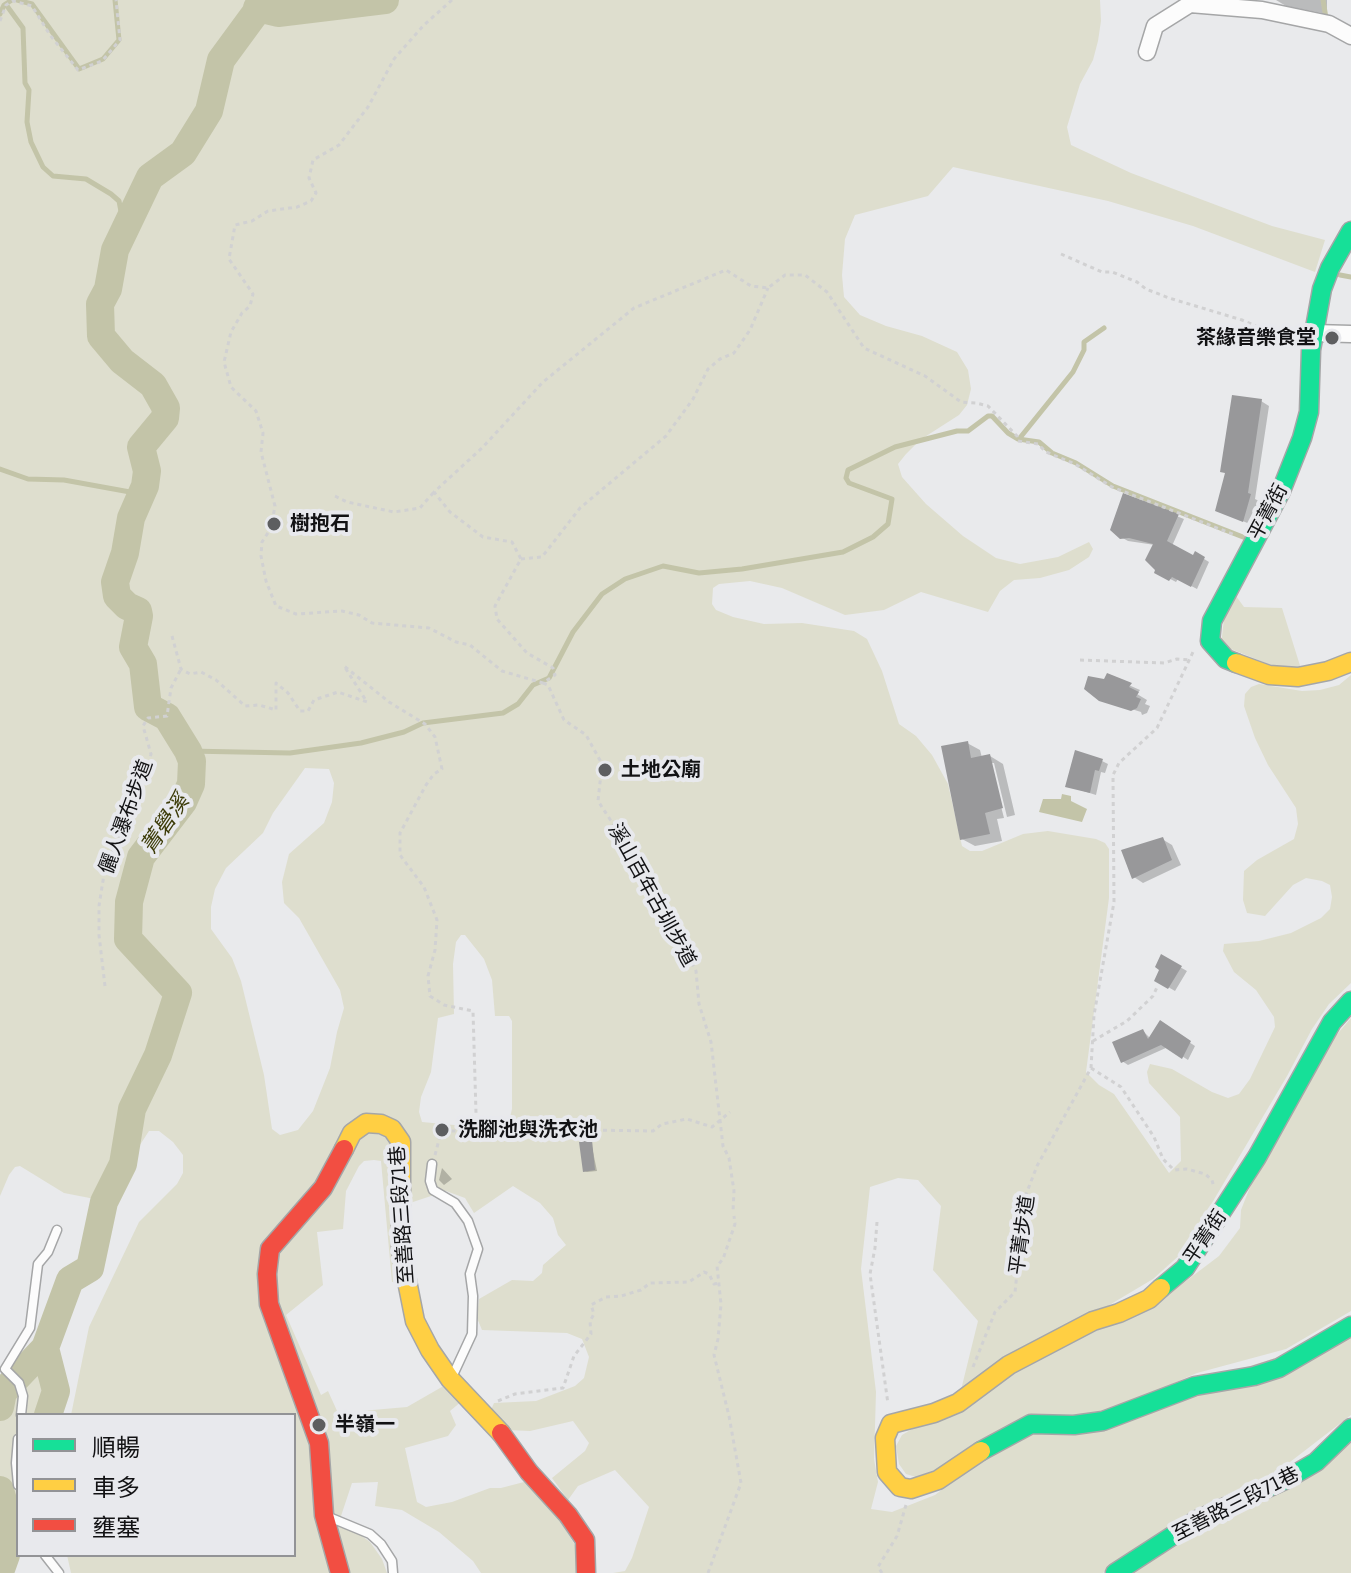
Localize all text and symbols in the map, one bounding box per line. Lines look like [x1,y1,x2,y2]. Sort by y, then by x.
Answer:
place label: 茶緣音樂食堂 [1196,326,1316,350]
marker: 茶緣音樂食堂 [1323,329,1341,347]
street label: 平菁街 [1243,480,1293,544]
place label: 樹抱石 [290,512,350,536]
marker: 樹抱石 [265,515,283,533]
street label: 儷人瀑布步道 [94,757,158,877]
place label: 土地公廟 [621,758,701,782]
marker: 土地公廟 [596,761,614,779]
water label: 菁礐溪 [136,789,194,859]
street label: 溪山百年古圳步道 [603,819,701,971]
place label: 洗腳池與洗衣池 [458,1118,598,1142]
marker: 洗腳池與洗衣池 [433,1121,451,1139]
street label: 至善路三段71巷 [385,1145,419,1285]
street label: 平菁步道 [1005,1194,1039,1276]
street label: 平菁街 [1178,1205,1232,1269]
legend [16,1413,296,1557]
place label: 半嶺一 [335,1413,395,1437]
marker: 半嶺一 [310,1416,328,1434]
text: 順暢 [92,1434,140,1461]
street label: 至善路三段71巷 [1169,1462,1303,1546]
text: 車多 [92,1474,140,1501]
text: 壅塞 [92,1514,140,1541]

